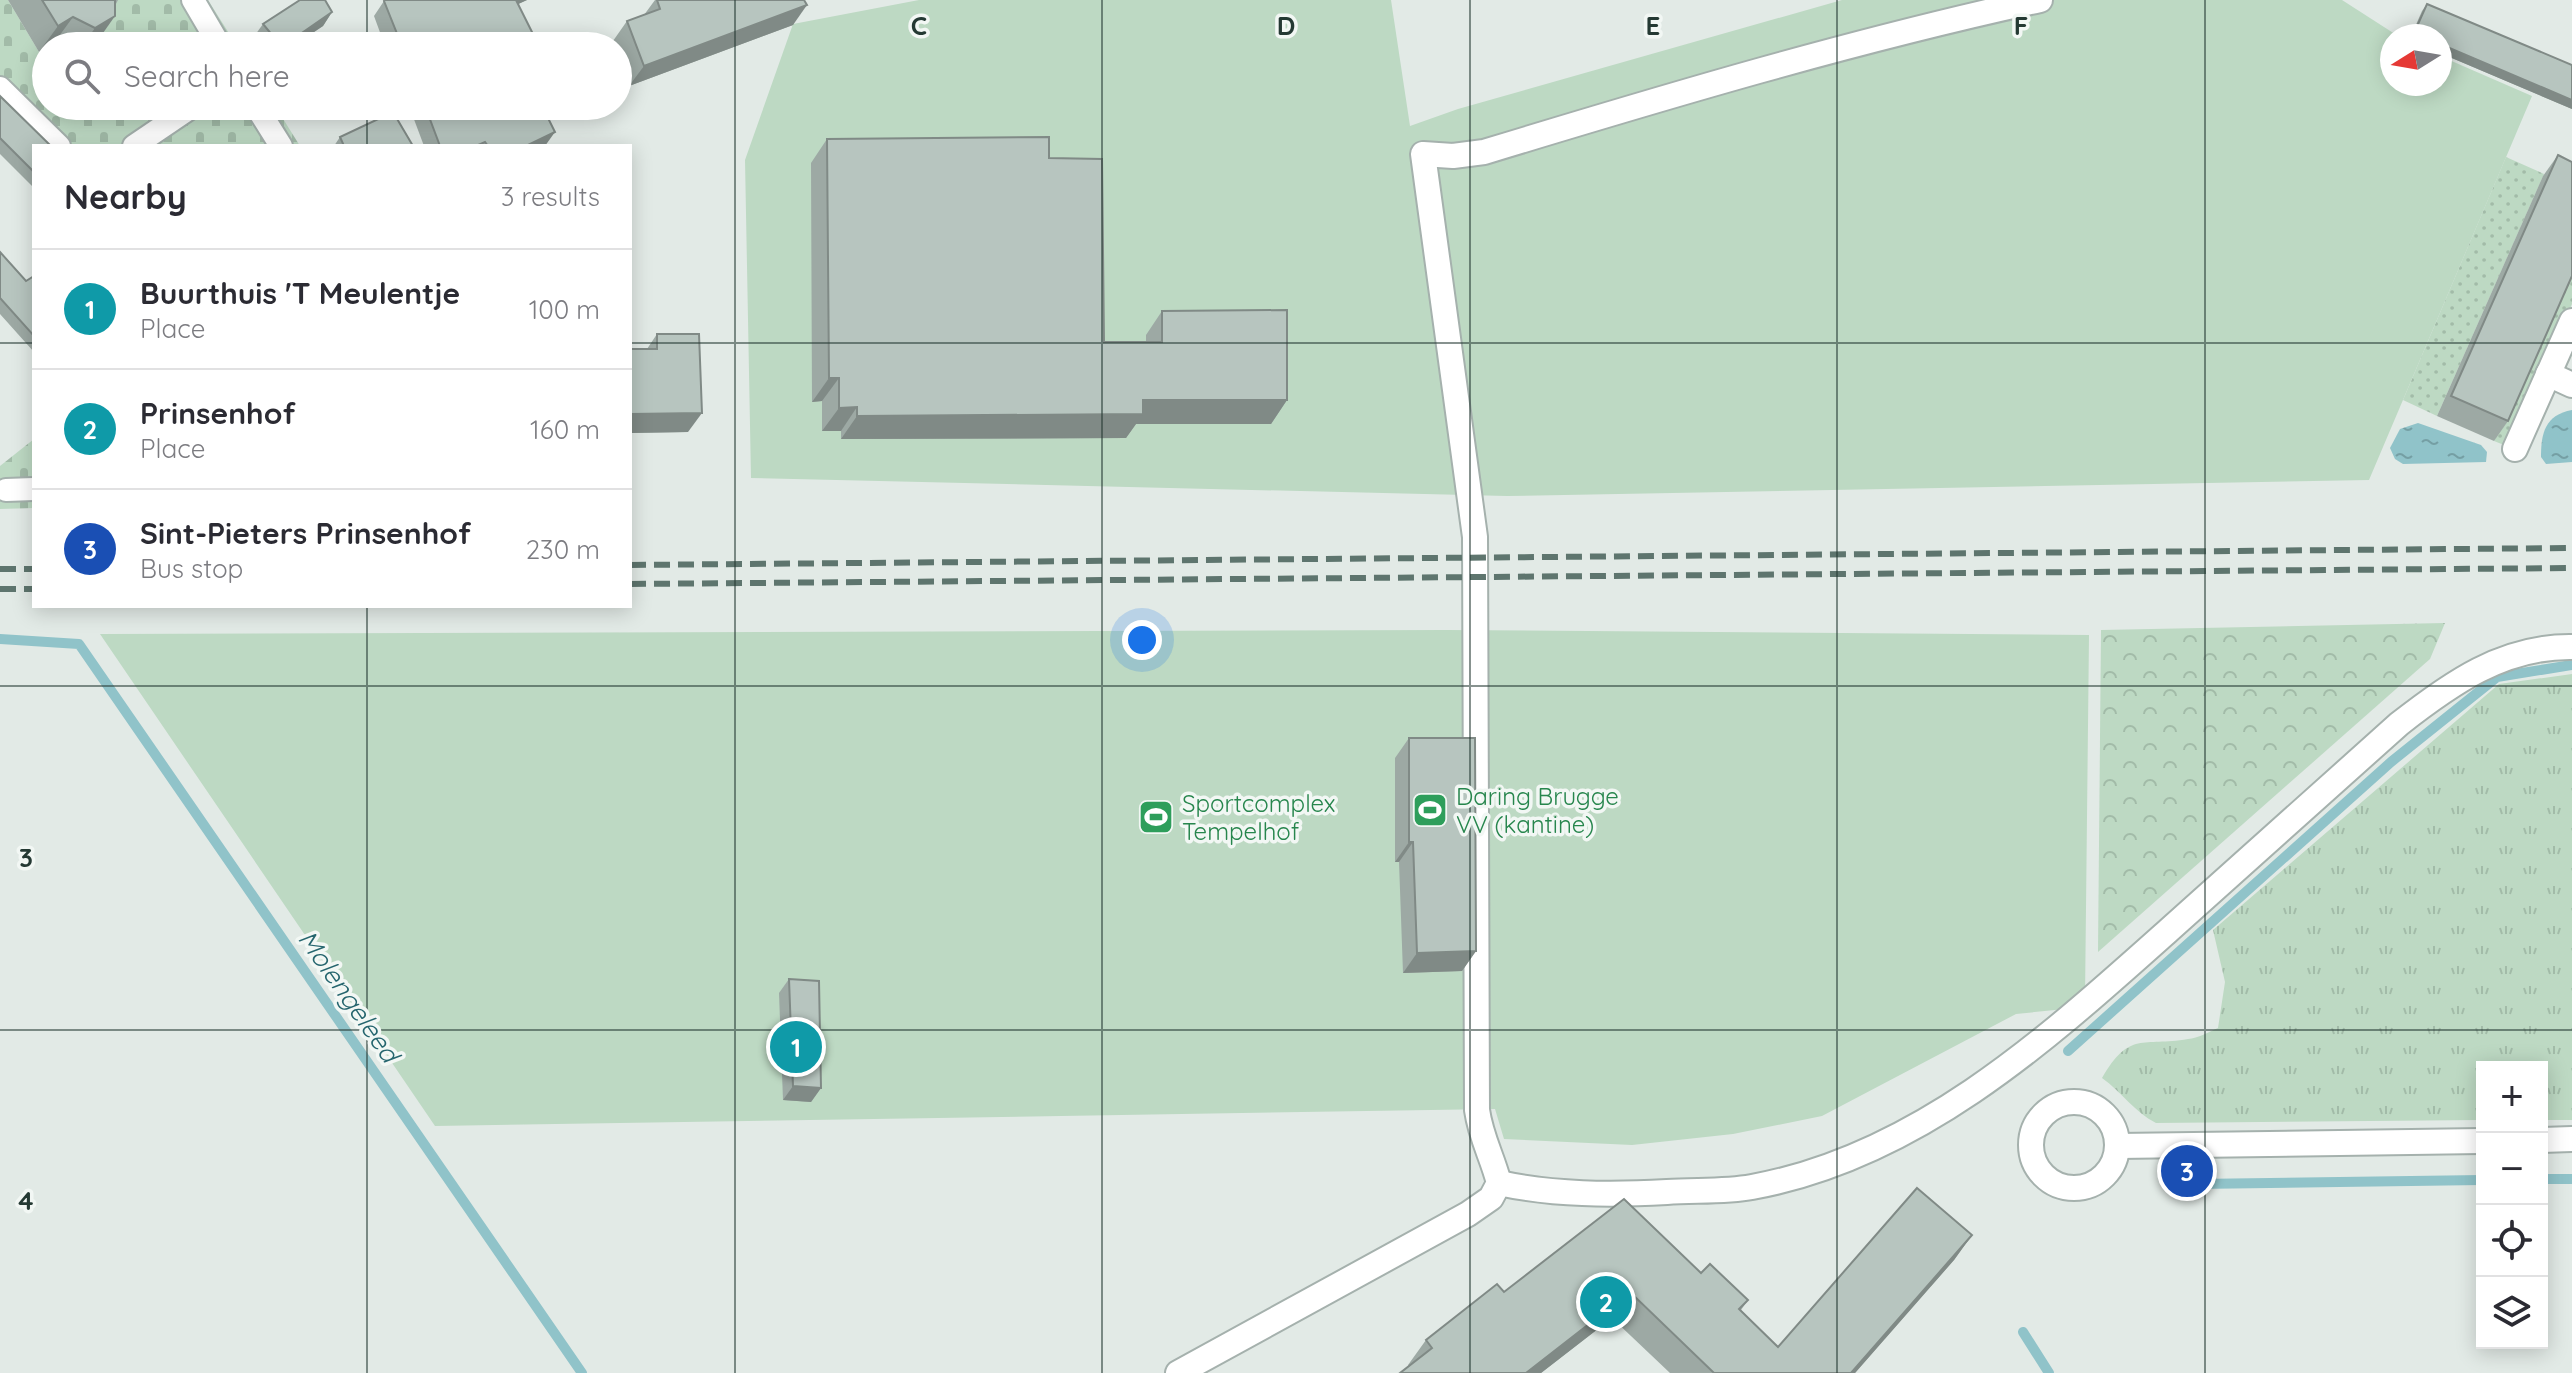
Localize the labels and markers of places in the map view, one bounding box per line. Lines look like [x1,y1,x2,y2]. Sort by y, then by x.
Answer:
place label: Daring Brugge VV (kantine) [1456,781,1619,839]
place label: Sportcomplex Tempelhof [1182,788,1335,846]
sports icon: Daring Brugge VV (kantine) [1411,791,1449,829]
sports icon: Sportcomplex Tempelhof [1137,798,1175,836]
pin: 1 [770,1017,822,1077]
pin: 3 [2161,1141,2213,1201]
pin: 2 [1580,1272,1632,1332]

